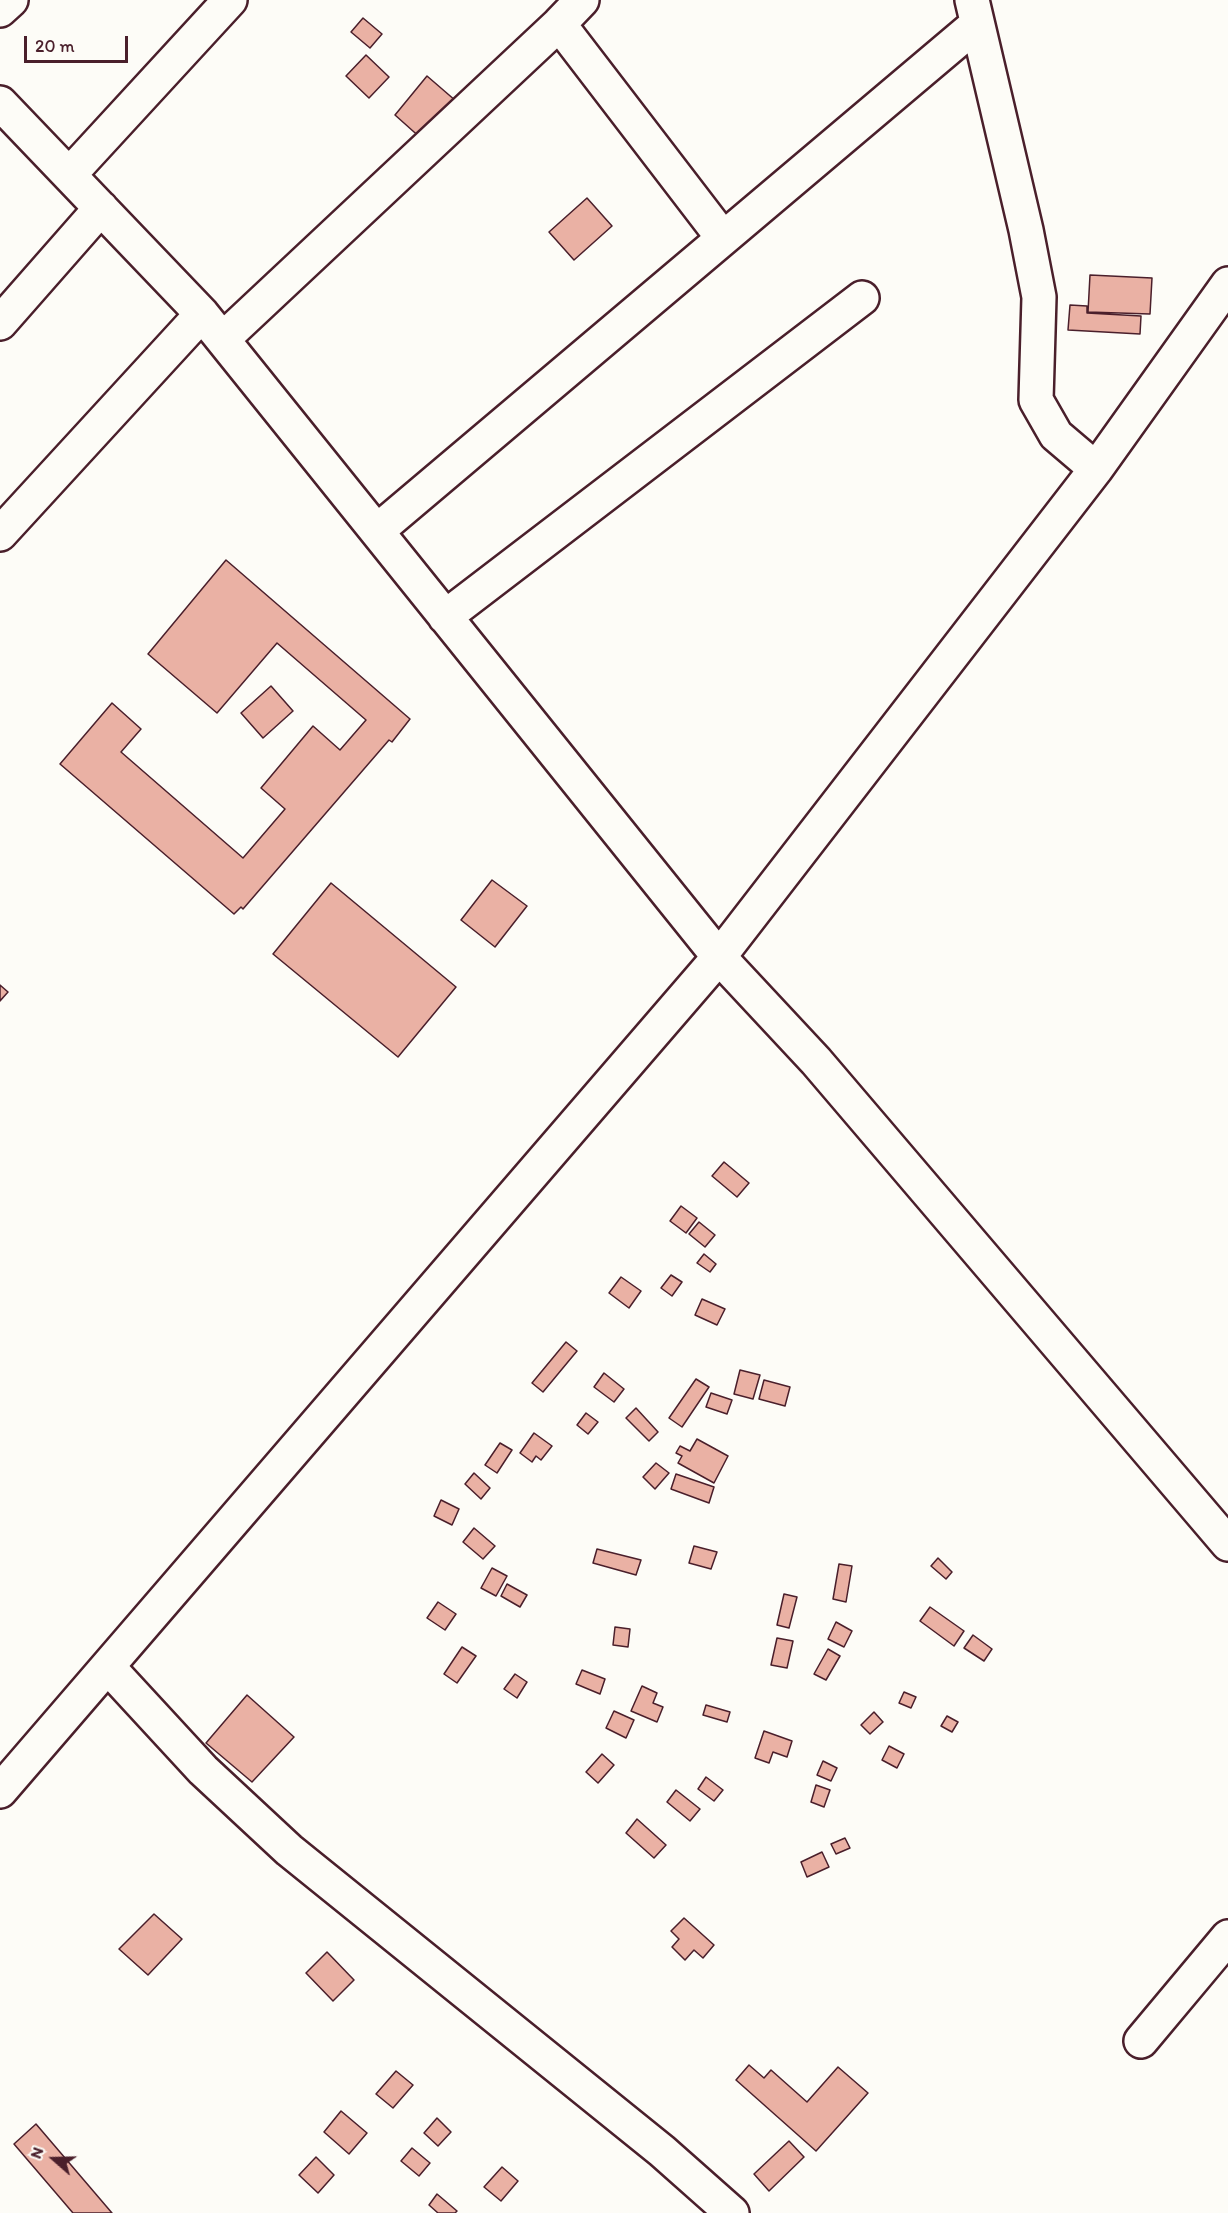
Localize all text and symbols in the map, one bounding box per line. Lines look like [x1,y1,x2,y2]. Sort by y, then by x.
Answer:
scale bar [27,24,130,62]
text: 20 m [35,35,75,57]
north arrow [24,2129,84,2189]
text: N [26,2144,47,2161]

